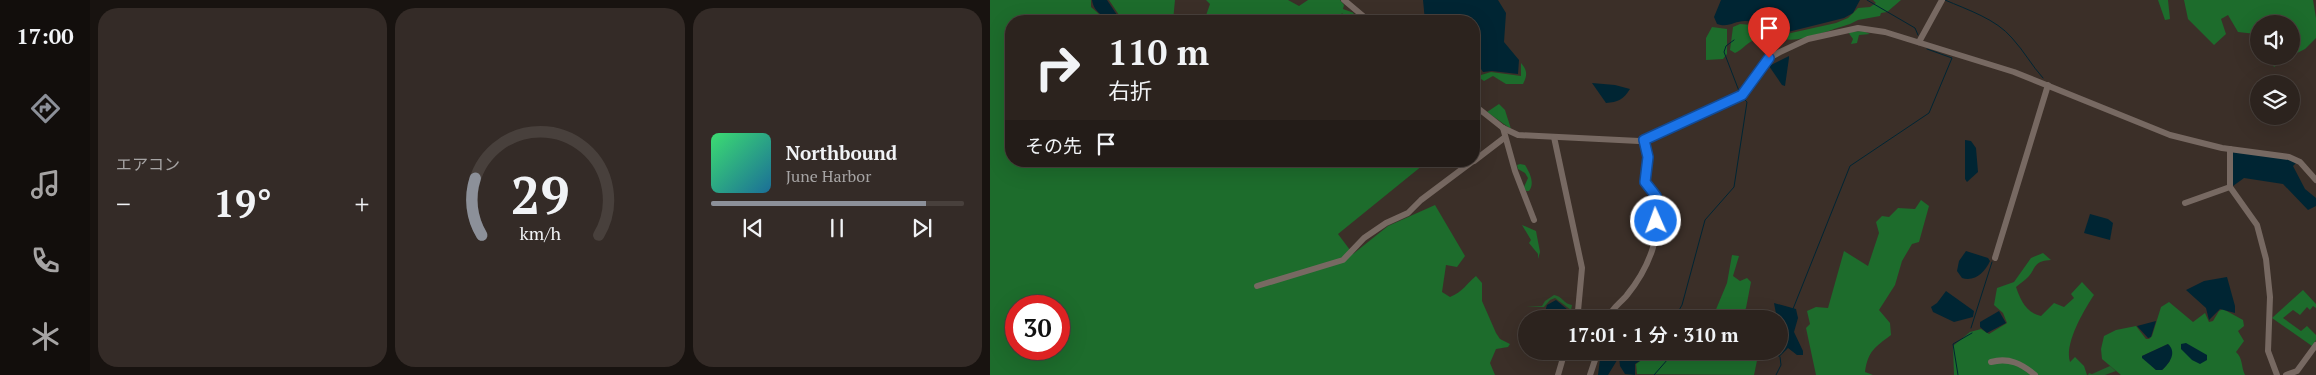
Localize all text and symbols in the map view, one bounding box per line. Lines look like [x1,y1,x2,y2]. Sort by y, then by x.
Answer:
pin [1748,7,1790,58]
icon: arrive [1755,14,1783,42]
map controls [2250,15,2300,125]
button: sound [2250,15,2300,65]
text: 17:00 [16,21,74,50]
text: 110 m [1108,29,1209,75]
icon: right [1025,35,1090,100]
button: layers [2250,75,2300,125]
text: 右折 [1108,76,1152,105]
icon: directions [28,91,63,126]
icon: arrive [1092,130,1120,158]
text: その先 [1025,133,1082,158]
text: Northbound [786,140,897,165]
text: エアコン [116,153,180,175]
text: 29 [511,160,569,229]
text: June Harbor [786,165,871,187]
icon: music [28,167,63,202]
text: 19° [213,178,272,228]
text: − [116,185,131,222]
text: + [354,185,369,222]
position arrow [1629,194,1681,246]
icon: previous [739,214,767,242]
icon: pause [823,214,851,242]
icon: next [908,214,936,242]
text: km/h [519,221,561,245]
icon: phone [28,243,63,278]
speed limit sign: 30 [1005,295,1070,360]
icon: climate [28,319,63,354]
text: 17:01 · 1 分 · 310 m [1568,322,1738,347]

